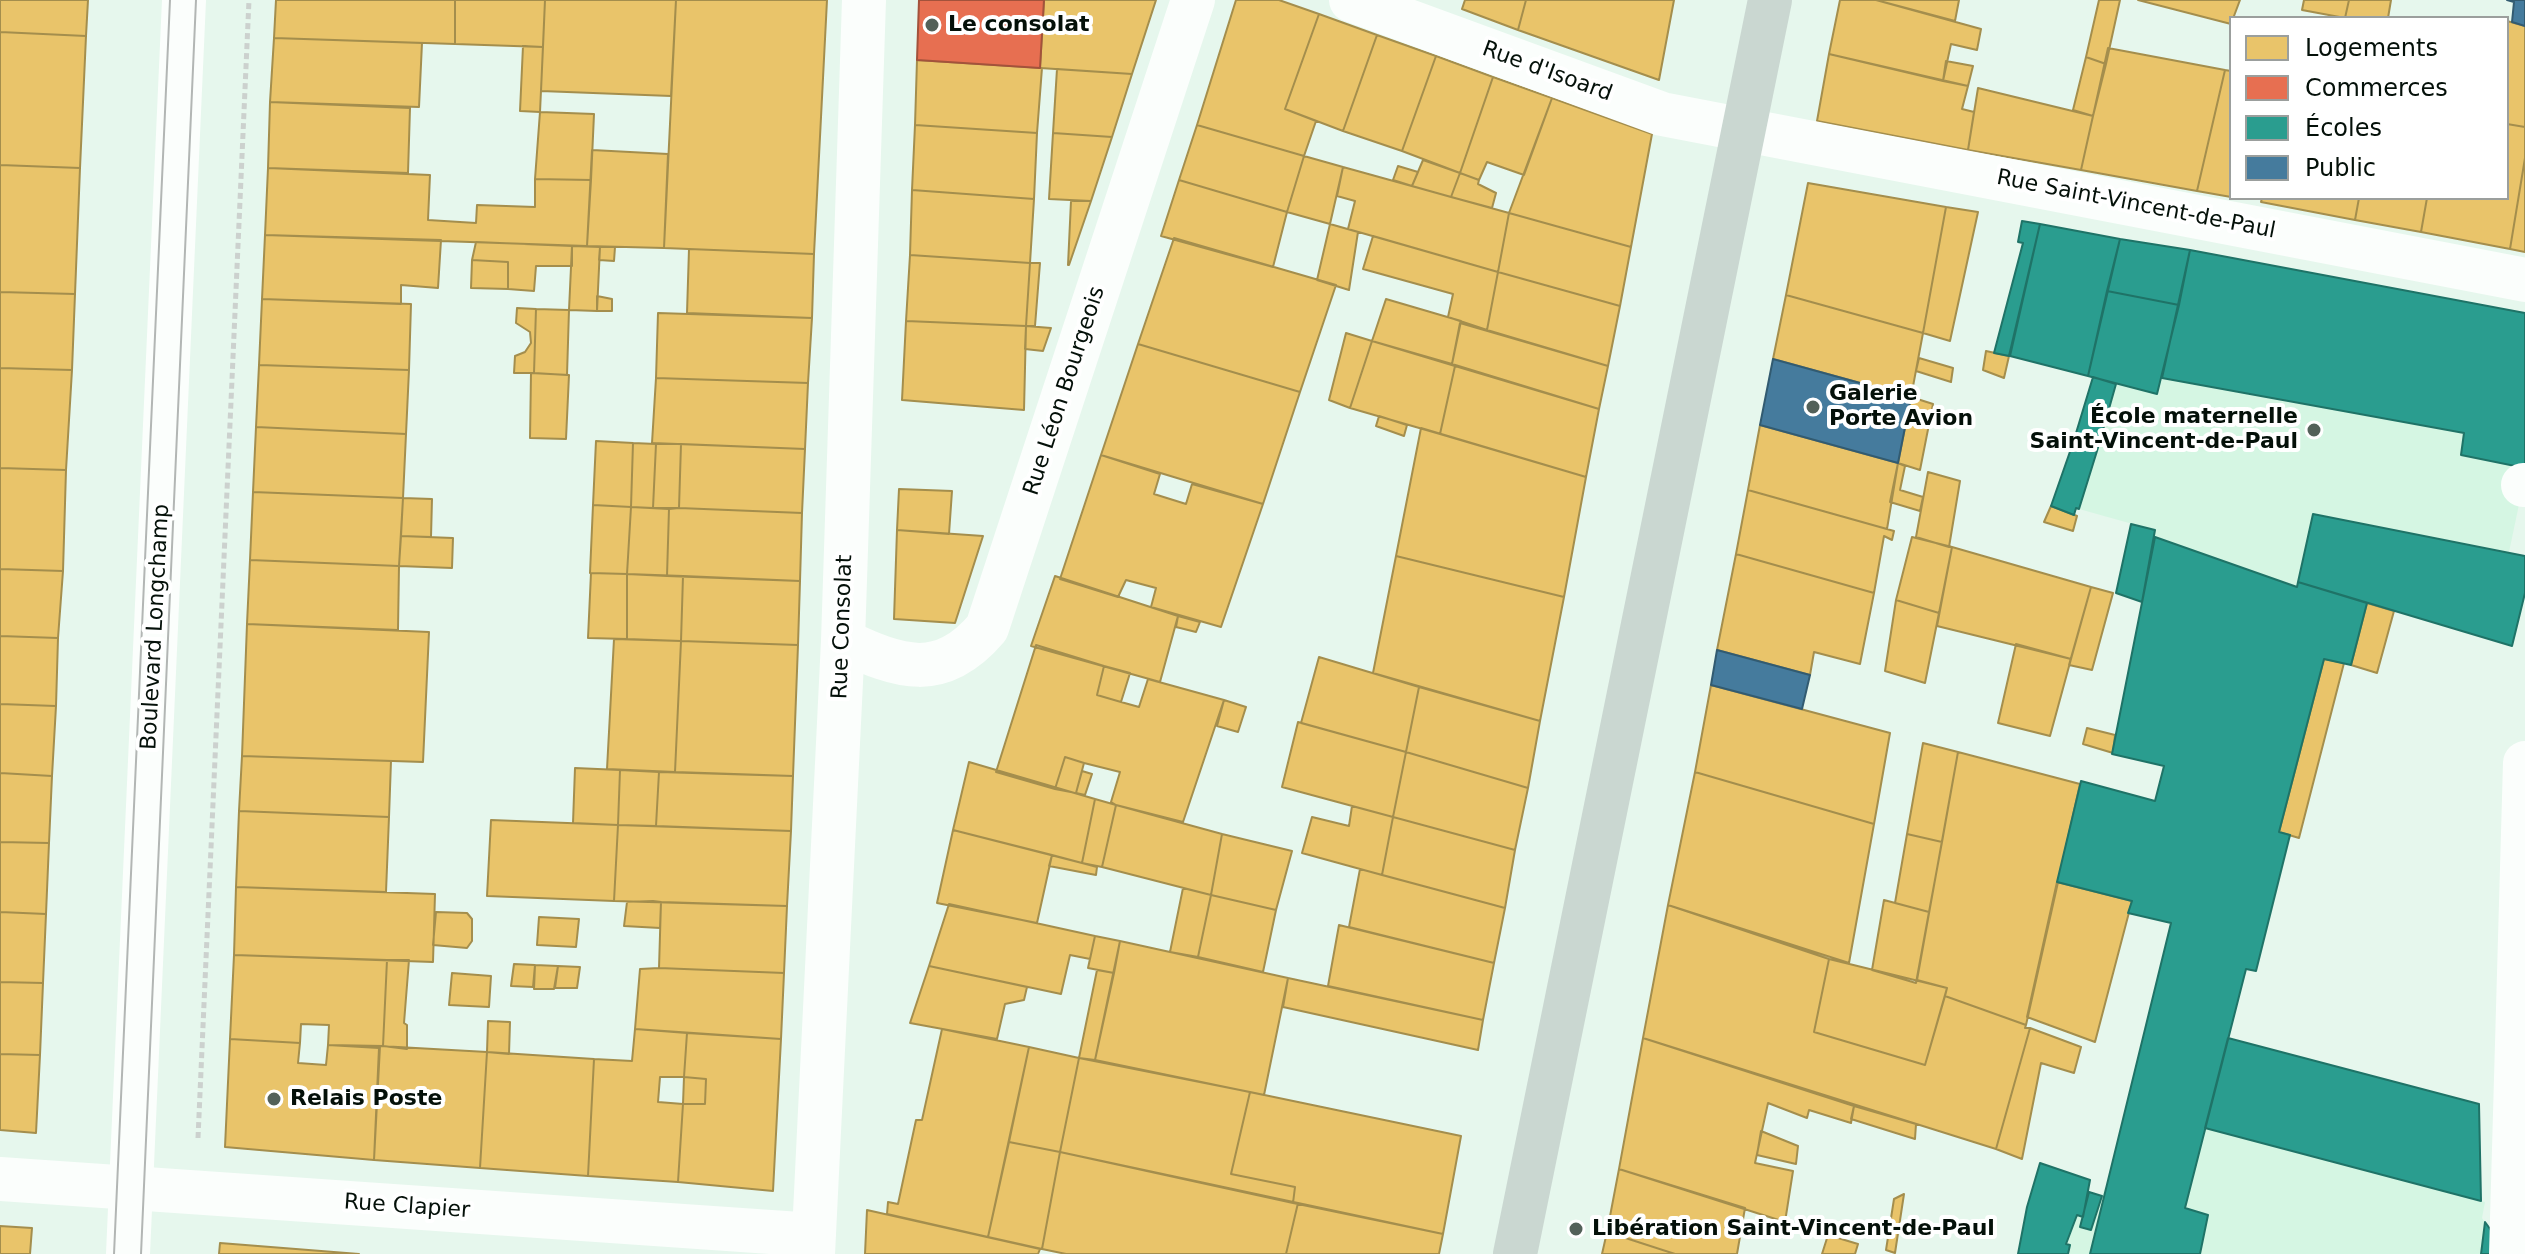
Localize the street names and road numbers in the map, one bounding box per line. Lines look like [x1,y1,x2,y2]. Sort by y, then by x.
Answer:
street label: Rue d'Isoard [1478,36,1616,108]
street label: Rue Saint-Vincent-de-Paul [1994,165,2278,245]
street label: Rue Léon Bourgeois [1019,283,1111,499]
street label: Boulevard Longchamp [136,503,176,751]
street label: Rue Consolat [827,554,859,700]
street label: Rue Clapier [343,1189,471,1225]

